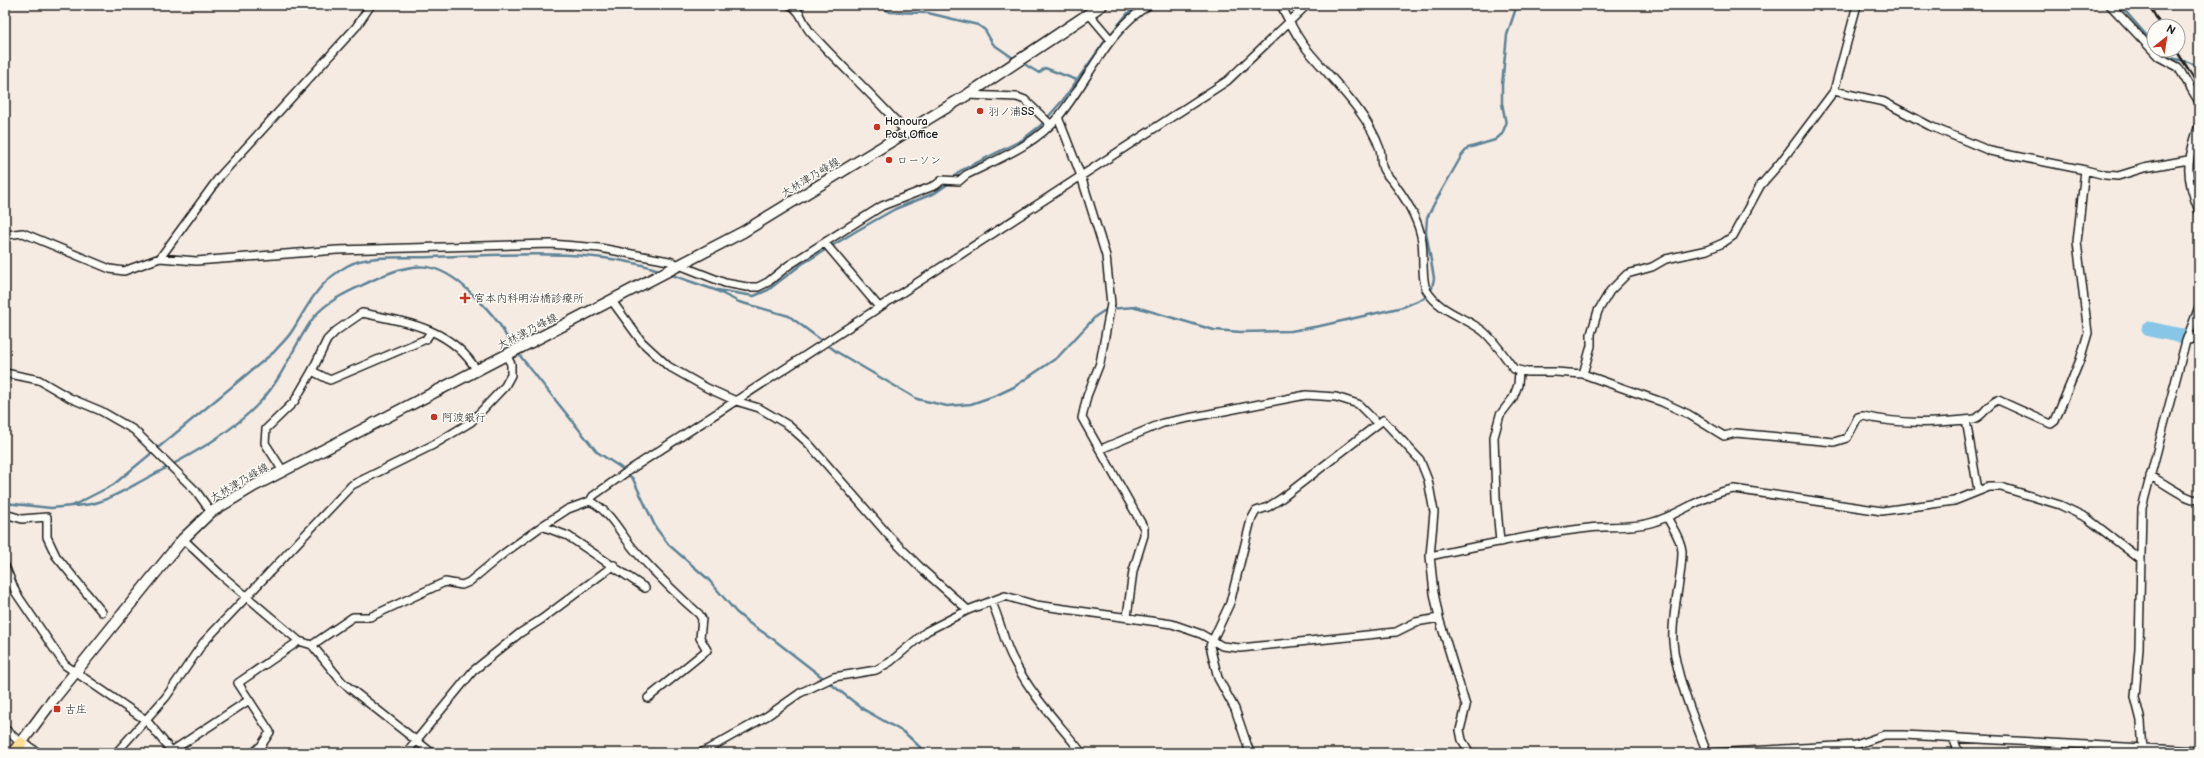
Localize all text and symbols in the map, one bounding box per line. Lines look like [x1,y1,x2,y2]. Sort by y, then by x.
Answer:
north arrow [2146,18,2186,58]
text: N [2164,22,2178,37]
place label: 羽ノ浦SS [988,105,1035,118]
marker: 羽ノ浦SS [975,106,985,116]
place label: Hanoura Post Office [885,115,939,141]
marker: Hanoura Post Office [872,122,882,132]
place label: ローソン [897,154,941,167]
street label: 大林津乃峰線 [779,155,842,200]
marker: ローソン [884,155,894,165]
marker: 宮本内科明治橋診療所 [459,292,471,304]
place label: 宮本内科明治橋診療所 [474,292,584,305]
street label: 大林津乃峰線 [495,311,560,352]
place label: 阿波銀行 [442,411,486,424]
marker: 阿波銀行 [429,412,439,422]
street label: 大林津乃峰線 [207,460,271,505]
place label: 古庄 [65,703,87,716]
marker: 古庄 [52,704,62,714]

